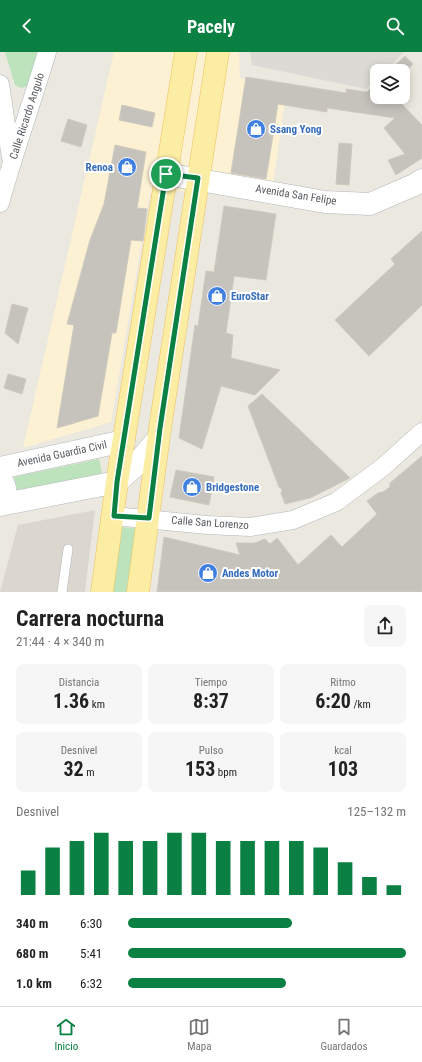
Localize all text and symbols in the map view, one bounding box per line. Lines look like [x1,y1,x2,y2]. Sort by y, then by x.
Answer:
icon: back [16,15,38,37]
icon: search [384,15,406,37]
text: Pacely [187,16,235,37]
map controls [370,64,410,104]
button: layers [370,64,410,104]
street label: Calle Ricardo Angulo [7,71,47,161]
shop icon: Ssang Yong [245,118,267,140]
place label: Ssang Yong [270,123,322,136]
shop icon: Renoa [116,156,138,178]
pin [149,157,183,191]
place label: Renoa [86,161,113,174]
icon: arrive [155,163,177,185]
street label: Avenida San Felipe [255,182,337,208]
shop icon: EuroStar [206,285,228,307]
place label: EuroStar [231,290,269,303]
street label: Avenida Guardia Civil [16,438,108,470]
shop icon: Bridgestone [181,476,203,498]
place label: Bridgestone [206,481,259,494]
street label: Calle San Lorenzo [171,514,250,532]
shop icon: Andes Motor [197,562,219,584]
place label: Andes Motor [222,567,278,580]
button: share [364,605,406,647]
text: Carrera nocturna [16,606,164,631]
text: 21:44 · 4 × 340 m [16,634,104,649]
text: Distancia [59,676,99,689]
text: Tiempo [195,676,227,689]
text: Ritmo [330,676,356,689]
text: 1.36 [53,689,89,713]
text: 8:37 [193,689,229,713]
text: 6:20 [315,689,351,713]
text: km [89,698,105,711]
text: /km [351,698,371,711]
text: Desnivel [61,744,97,757]
text: Pulso [199,744,223,757]
text: kcal [334,744,352,757]
text: 32 [63,757,84,781]
text: 153 [185,757,215,781]
text: 103 [328,757,358,781]
text: m [84,766,95,779]
text: bpm [215,766,237,779]
text: Desnivel [16,804,59,819]
text: 125–132 m [347,804,406,819]
text: 340 m [16,916,48,931]
text: 6:30 [80,916,102,931]
text: 680 m [16,946,48,961]
text: 5:41 [80,946,102,961]
text: 1.0 km [16,976,52,991]
text: 6:32 [80,976,102,991]
tab: Inicio [54,1016,78,1053]
tab: Mapa [187,1016,211,1053]
tab: Guardados [320,1016,368,1053]

